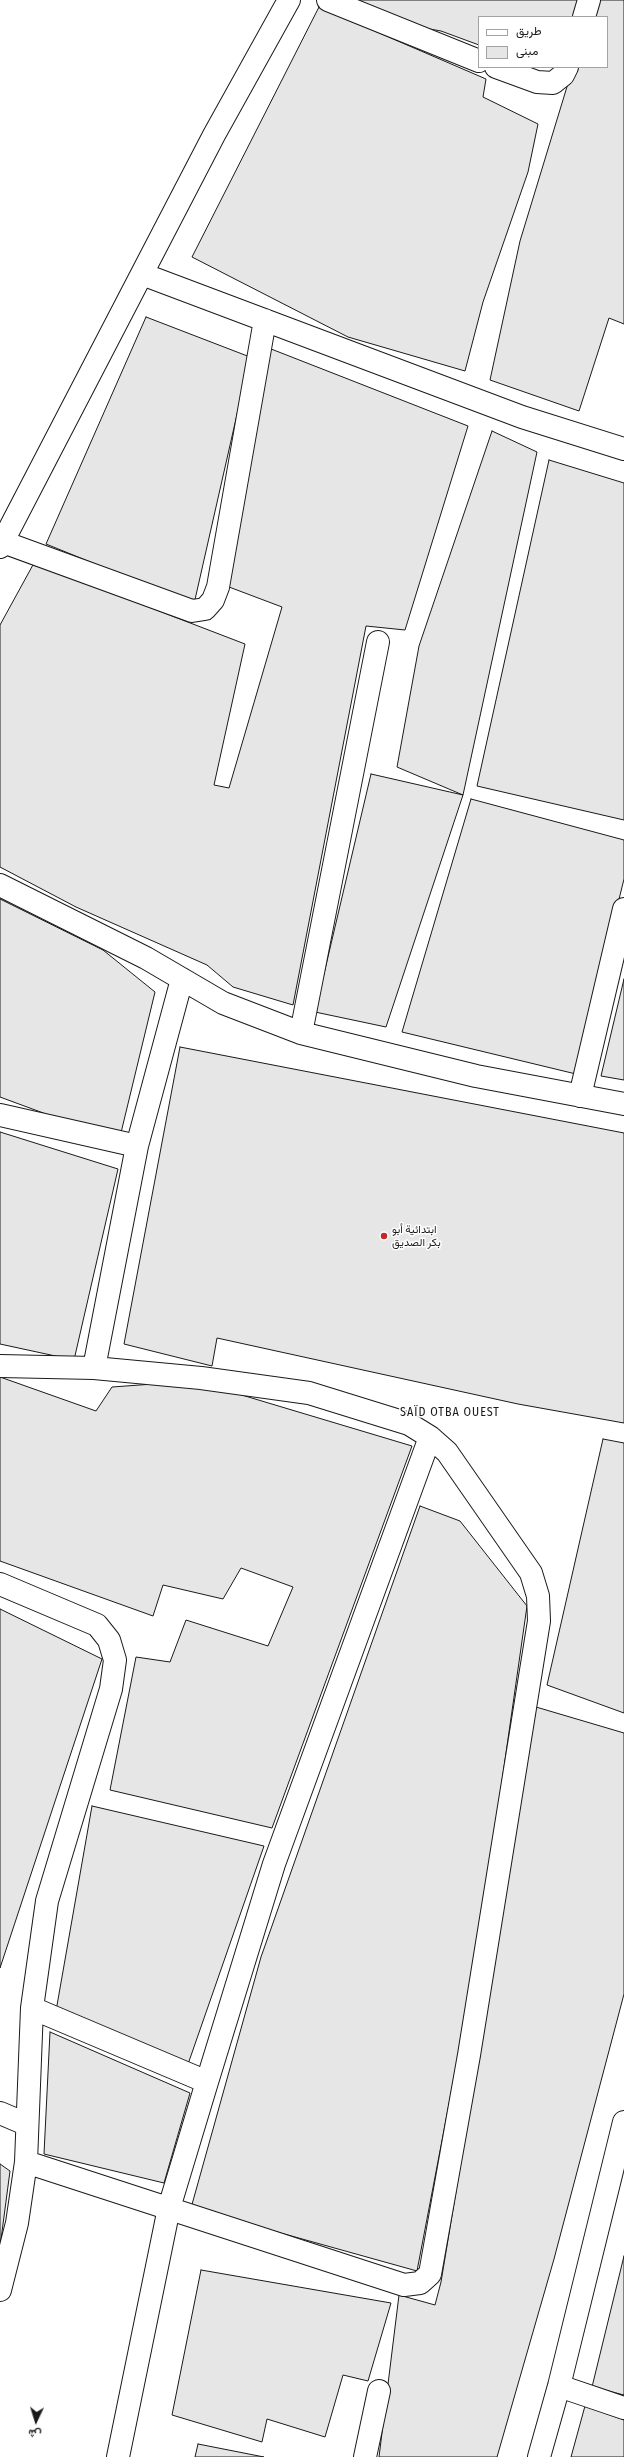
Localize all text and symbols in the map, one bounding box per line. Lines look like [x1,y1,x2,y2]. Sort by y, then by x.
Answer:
legend [478,16,608,68]
text: طريق [516,24,541,38]
text: مبنى [516,44,538,58]
place label: ابتدائية أبو بكر الصديق [392,1223,441,1249]
marker: ابتدائية أبو بكر الصديق [379,1231,389,1241]
district label: SAÏD OTBA OUEST [400,1406,500,1420]
north arrow [16,2401,56,2441]
text: ش [28,2427,42,2440]

